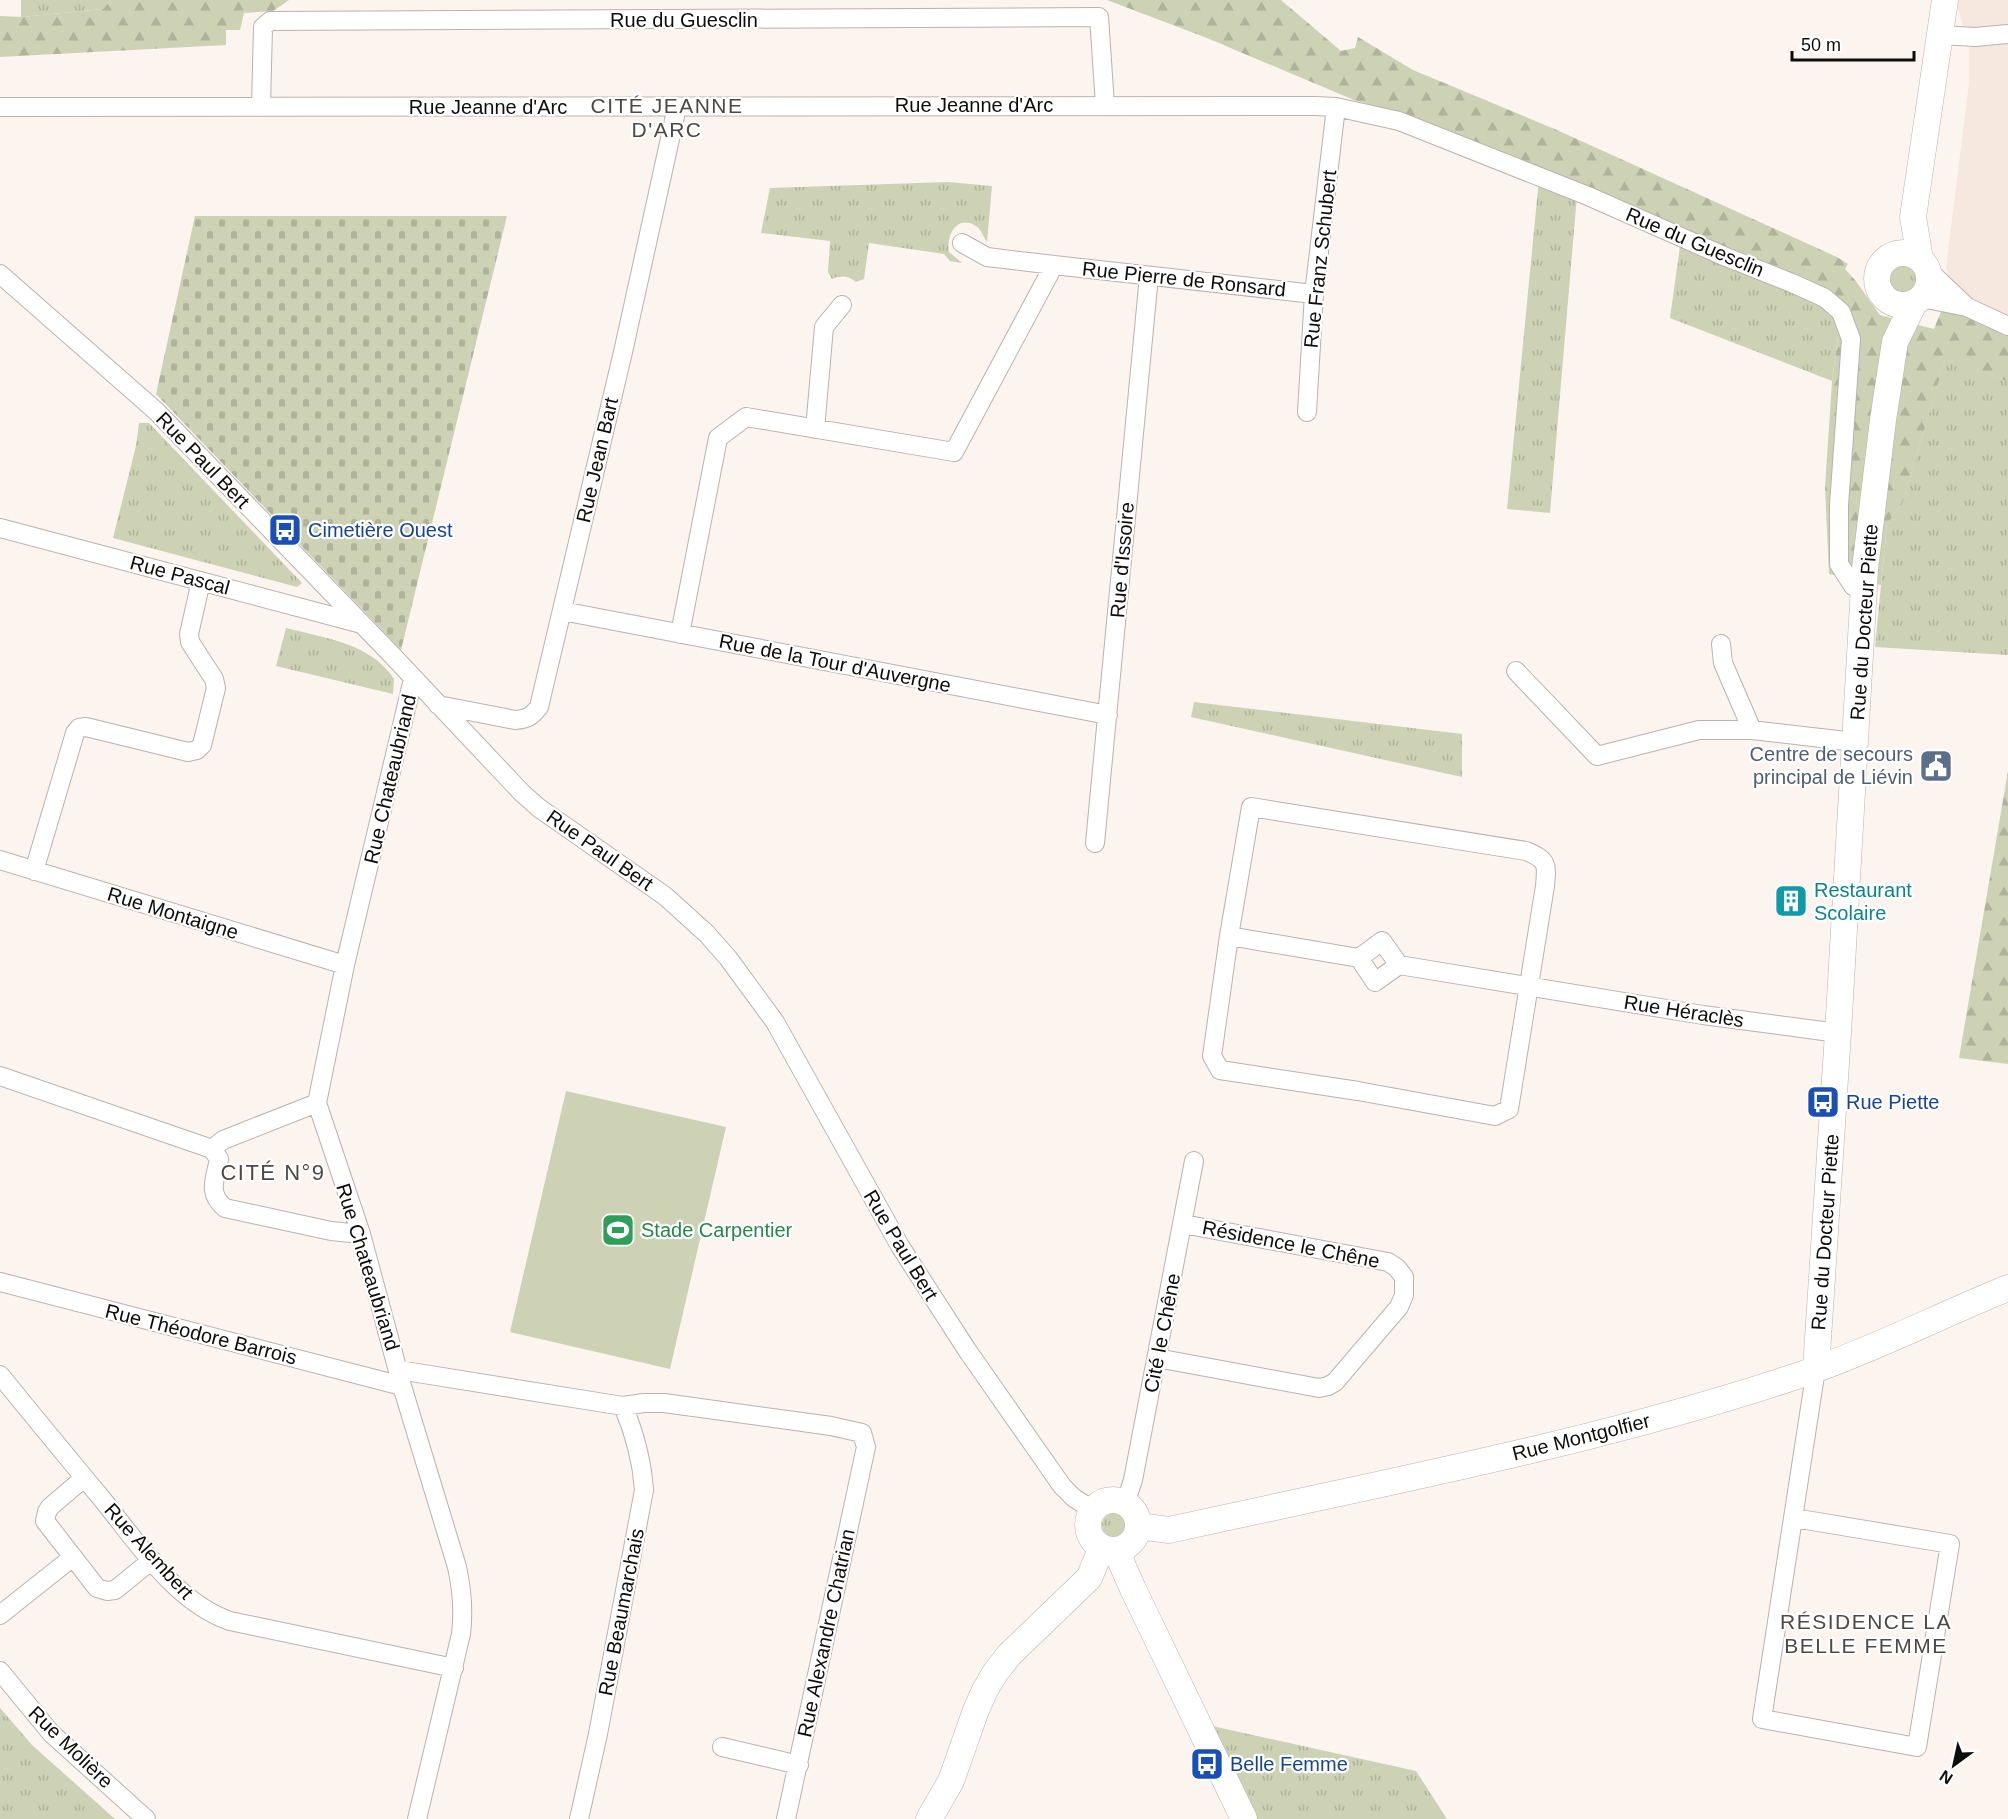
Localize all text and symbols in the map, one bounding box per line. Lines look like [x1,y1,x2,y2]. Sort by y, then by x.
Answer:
street label: Rue du Guesclin [610,9,758,31]
scale bar [1792,24,1914,62]
text: 50 m [1801,35,1841,55]
district label: CITÉ JEANNE D'ARC [590,94,744,141]
street label: Rue Jeanne d'Arc [895,94,1053,116]
street label: Rue Jeanne d'Arc [409,96,567,118]
street label: Rue Franz Schubert [1300,168,1340,349]
street label: Rue du Guesclin [1623,203,1767,281]
street label: Rue Pierre de Ronsard [1081,257,1287,301]
street label: Rue Jean Bart [572,395,622,525]
street label: Rue Paul Bert [152,408,254,513]
street label: Rue d'Issoire [1106,501,1138,619]
bus stop icon: Cimetière Ouest [267,512,303,548]
place label: Cimetière Ouest [308,519,453,541]
street label: Rue du Docteur Piette [1846,523,1882,721]
street label: Rue Pascal [128,551,232,599]
street label: Rue de la Tour d'Auvergne [717,630,953,696]
street label: Rue Chateaubriand [360,692,420,866]
place label: Centre de secours principal de Liévin [1750,743,1913,788]
public building icon: Centre de secours principal de Liévin [1918,748,1954,784]
street label: Rue Paul Bert [543,805,658,895]
place label: Restaurant Scolaire [1814,879,1912,924]
street label: Rue Montaigne [105,883,241,943]
building icon: Restaurant Scolaire [1773,883,1809,919]
street label: Rue Héraclès [1622,991,1746,1031]
bus stop icon: Rue Piette [1805,1084,1841,1120]
place label: Rue Piette [1846,1091,1939,1113]
street label: Rue du Docteur Piette [1807,1133,1843,1331]
district label: CITÉ N°9 [220,1160,326,1185]
street label: Rue Chateaubriand [332,1181,404,1353]
street label: Rue Paul Bert [860,1186,943,1304]
sports icon: Stade Carpentier [600,1212,636,1248]
street label: Résidence le Chêne [1200,1216,1382,1272]
place label: Stade Carpentier [641,1219,793,1241]
street label: Cité le Chêne [1140,1271,1184,1395]
street label: Rue Théodore Barrois [103,1300,299,1368]
street label: Rue Montgolfier [1510,1409,1652,1465]
street label: Rue Alembert [100,1499,198,1604]
street label: Rue Beaumarchais [594,1526,648,1698]
street label: Rue Alexandre Chatrian [793,1527,859,1739]
district label: RÉSIDENCE LA BELLE FEMME [1780,1610,1952,1657]
street label: Rue Molière [25,1702,117,1792]
north arrow [1924,1735,1984,1795]
bus stop icon: Belle Femme [1189,1746,1225,1782]
place label: Belle Femme [1230,1753,1348,1775]
text: N [1937,1767,1956,1787]

